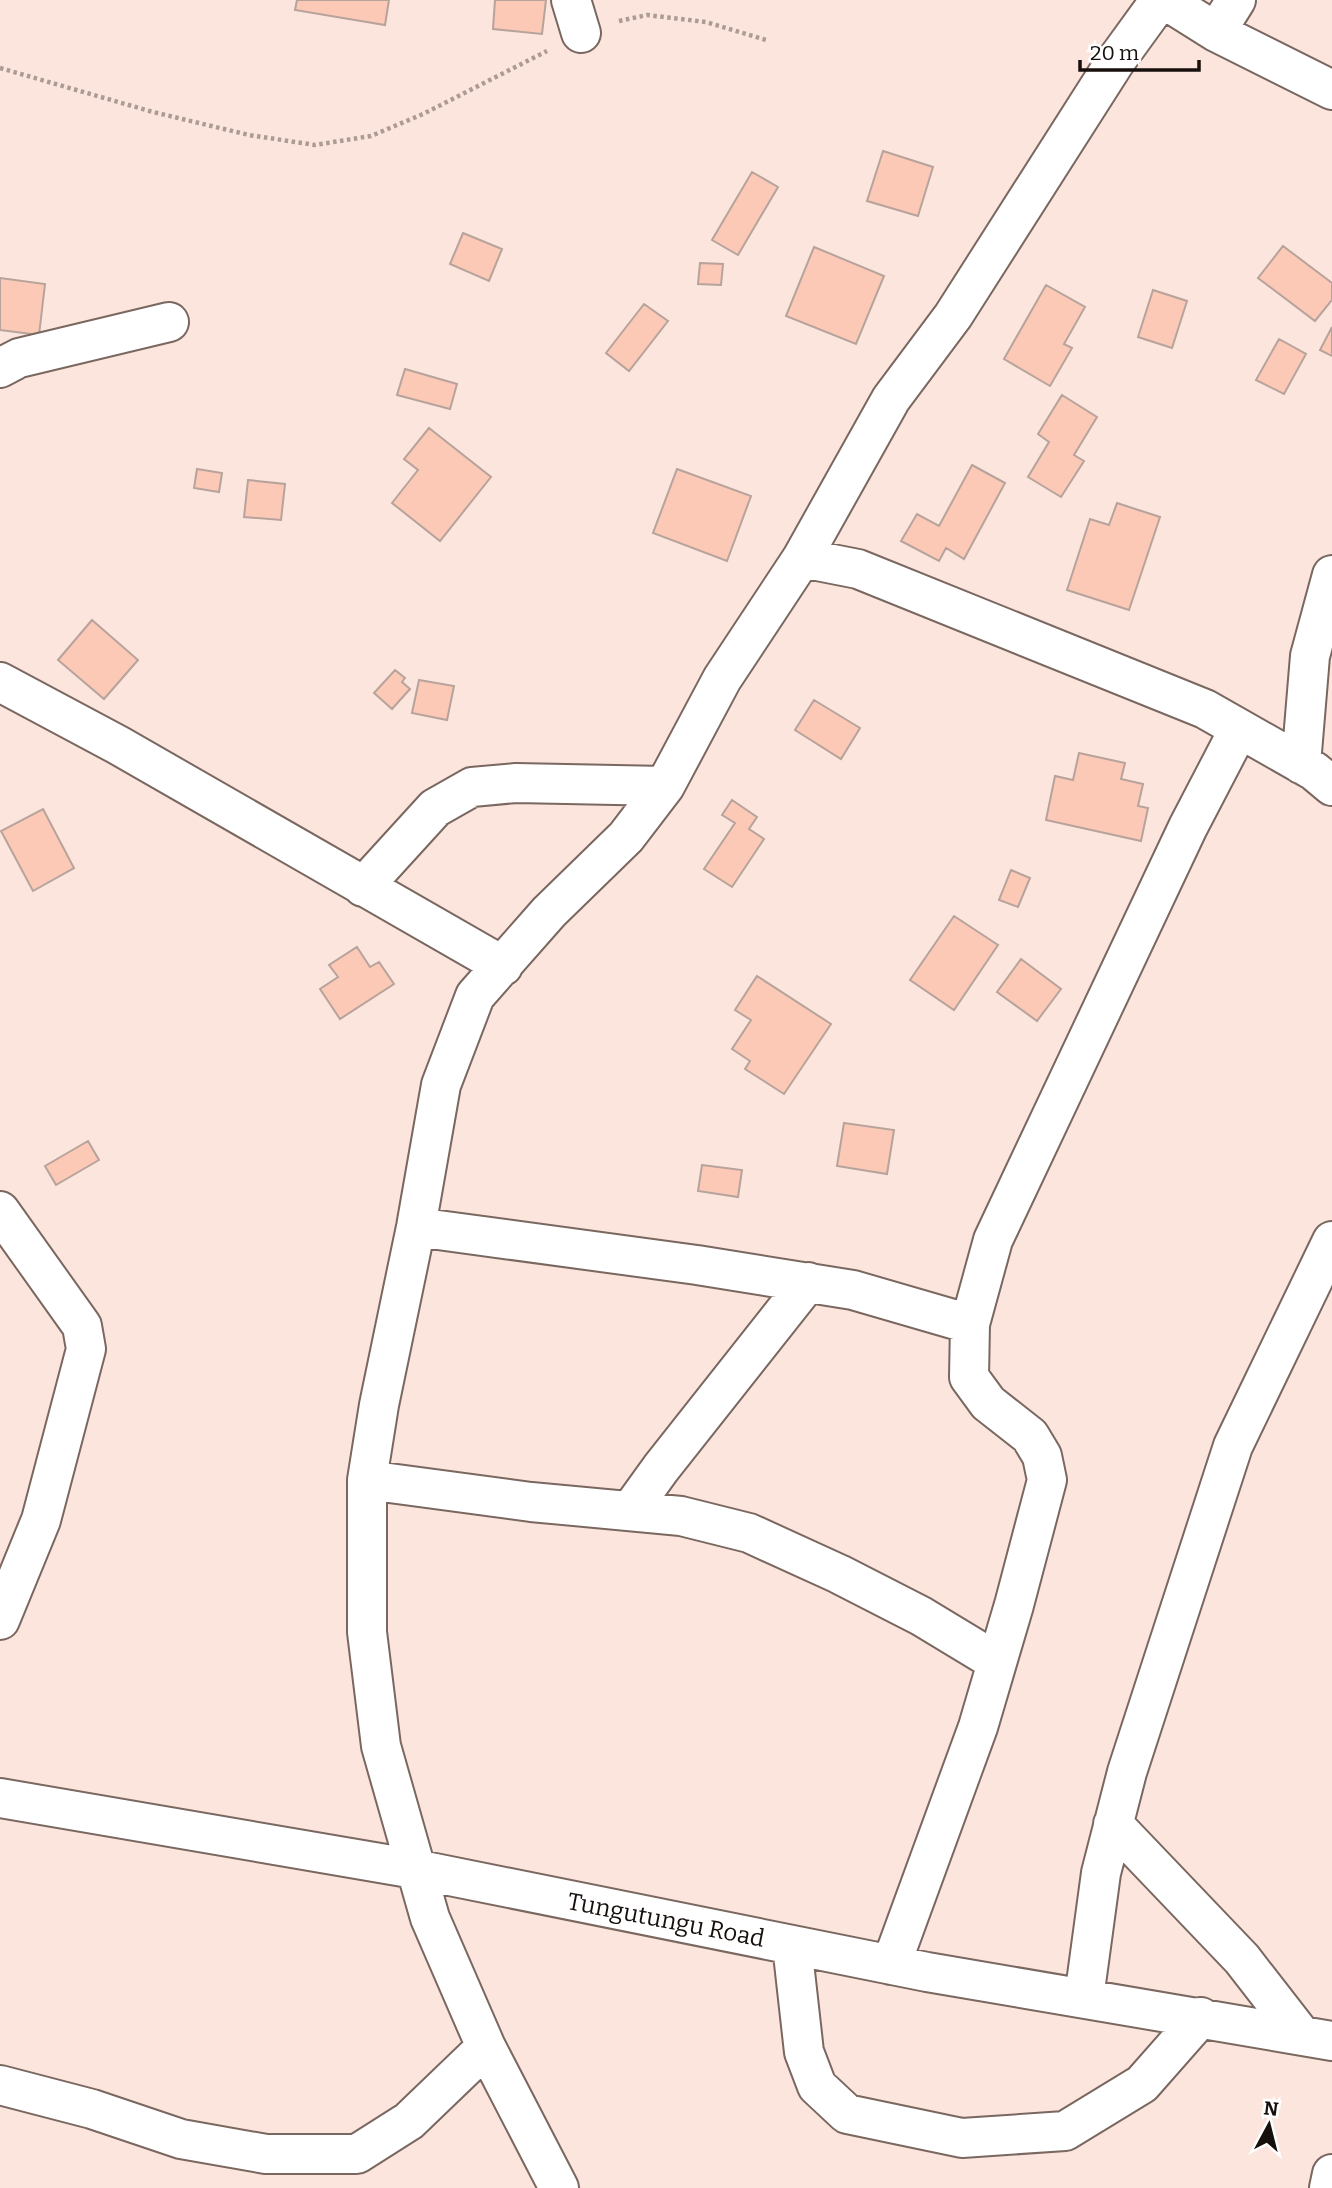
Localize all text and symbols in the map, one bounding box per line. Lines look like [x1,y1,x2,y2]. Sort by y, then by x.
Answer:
scale bar [1080,28,1199,72]
text: 20 m [1090,40,1139,66]
street label: Tungutungu Road [565,1887,767,1953]
north arrow [1234,2090,1304,2160]
text: N [1262,2096,1280,2121]

